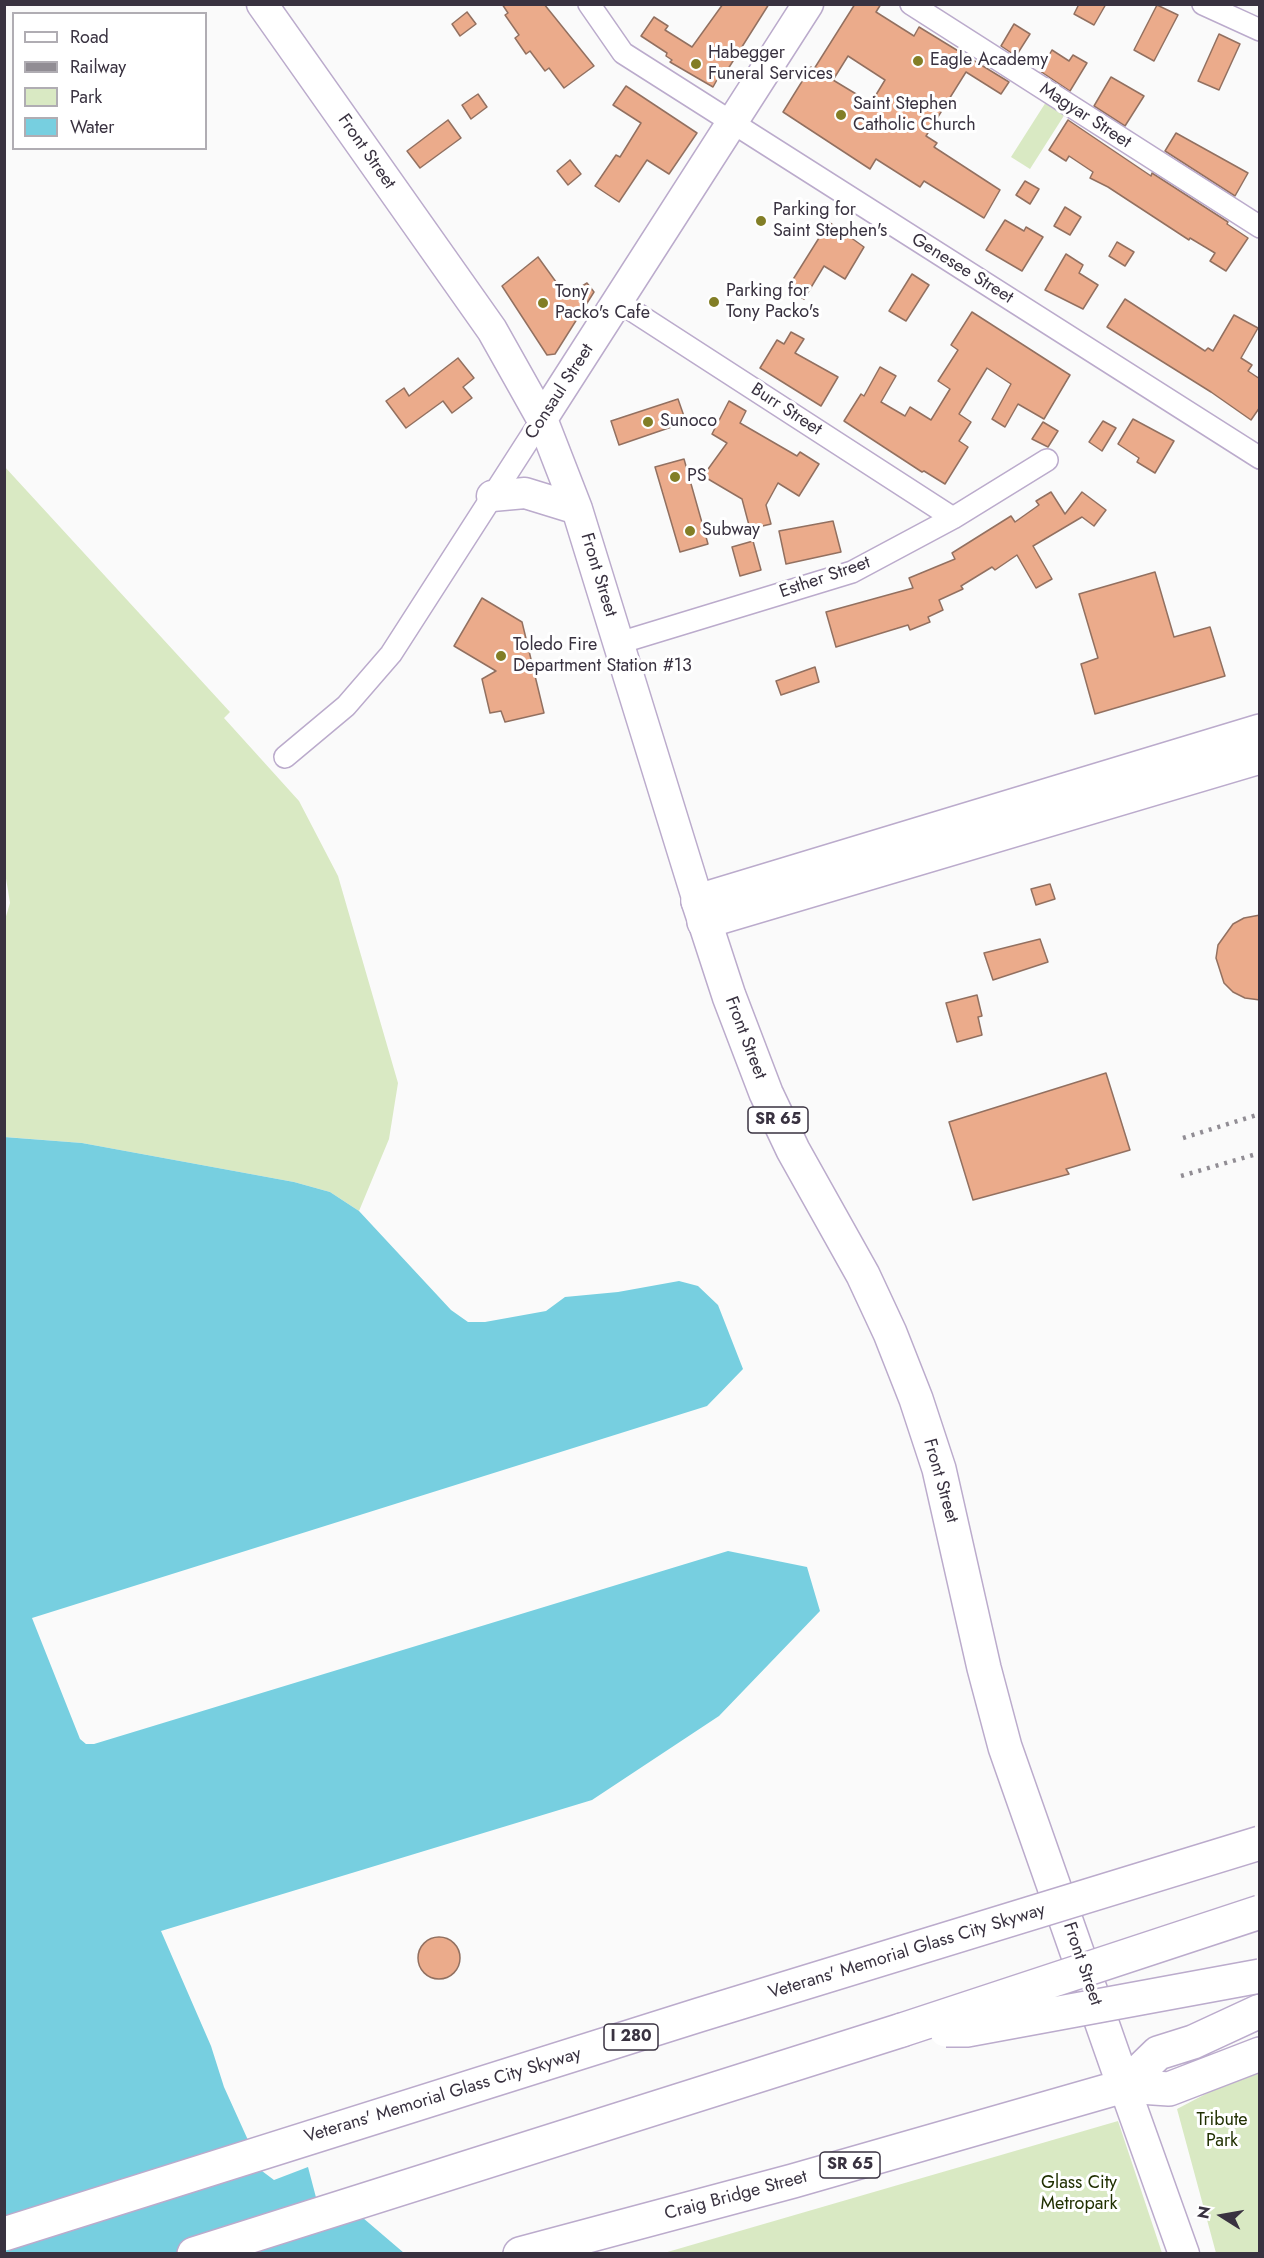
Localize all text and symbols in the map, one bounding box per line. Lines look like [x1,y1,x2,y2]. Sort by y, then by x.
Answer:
legend [12,12,207,150]
text: Road [70,24,109,50]
place label: Habegger Funeral Services [708,43,833,86]
place label: Eagle Academy [930,50,1048,72]
text: Railway [70,54,126,80]
marker: Eagle Academy [911,54,925,68]
marker: Habegger Funeral Services [689,57,703,71]
street label: Magyar Street [1035,78,1135,154]
text: Park [70,84,102,110]
place label: Saint Stephen Catholic Church [853,94,976,136]
marker: Saint Stephen Catholic Church [834,108,848,122]
street label: Front Street [332,110,400,194]
text: Water [70,114,114,140]
place label: Parking for Saint Stephen's [773,200,887,242]
marker: Parking for Saint Stephen's [754,214,768,228]
street label: Genesee Street [907,229,1017,309]
place label: Parking for Tony Packo's [726,281,819,324]
place label: Tony Packo's Cafe [555,282,650,324]
marker: Parking for Tony Packo's [707,295,721,309]
marker: Tony Packo's Cafe [536,296,550,310]
street label: Consaul Street [521,340,599,444]
street label: Burr Street [746,379,826,441]
place label: Sunoco [660,411,717,433]
marker: Sunoco [641,415,655,429]
place label: PS [687,466,707,488]
marker: PS [668,470,682,484]
place label: Subway [702,520,760,542]
marker: Subway [683,524,697,538]
street label: Front Street [575,530,621,620]
street label: Esther Street [777,552,873,604]
place label: Toledo Fire Department Station #13 [513,635,692,678]
marker: Toledo Fire Department Station #13 [494,649,508,663]
street label: Front Street [719,994,771,1082]
road number: SR 65 [748,1107,808,1133]
street label: Front Street [918,1436,962,1526]
street label: Veterans' Memorial Glass City Skyway [766,1900,1048,2004]
street label: Front Street [1058,1920,1106,2008]
road number: I 280 [604,2024,658,2050]
street label: Veterans' Memorial Glass City Skyway [302,2044,584,2148]
park label: Tribute Park [1196,2110,1248,2152]
road number: SR 65 [820,2152,880,2178]
street label: Craig Bridge Street [662,2167,810,2225]
park label: Glass City Metropark [1041,2173,1117,2216]
north arrow [1192,2186,1252,2246]
text: N [1191,2204,1216,2221]

